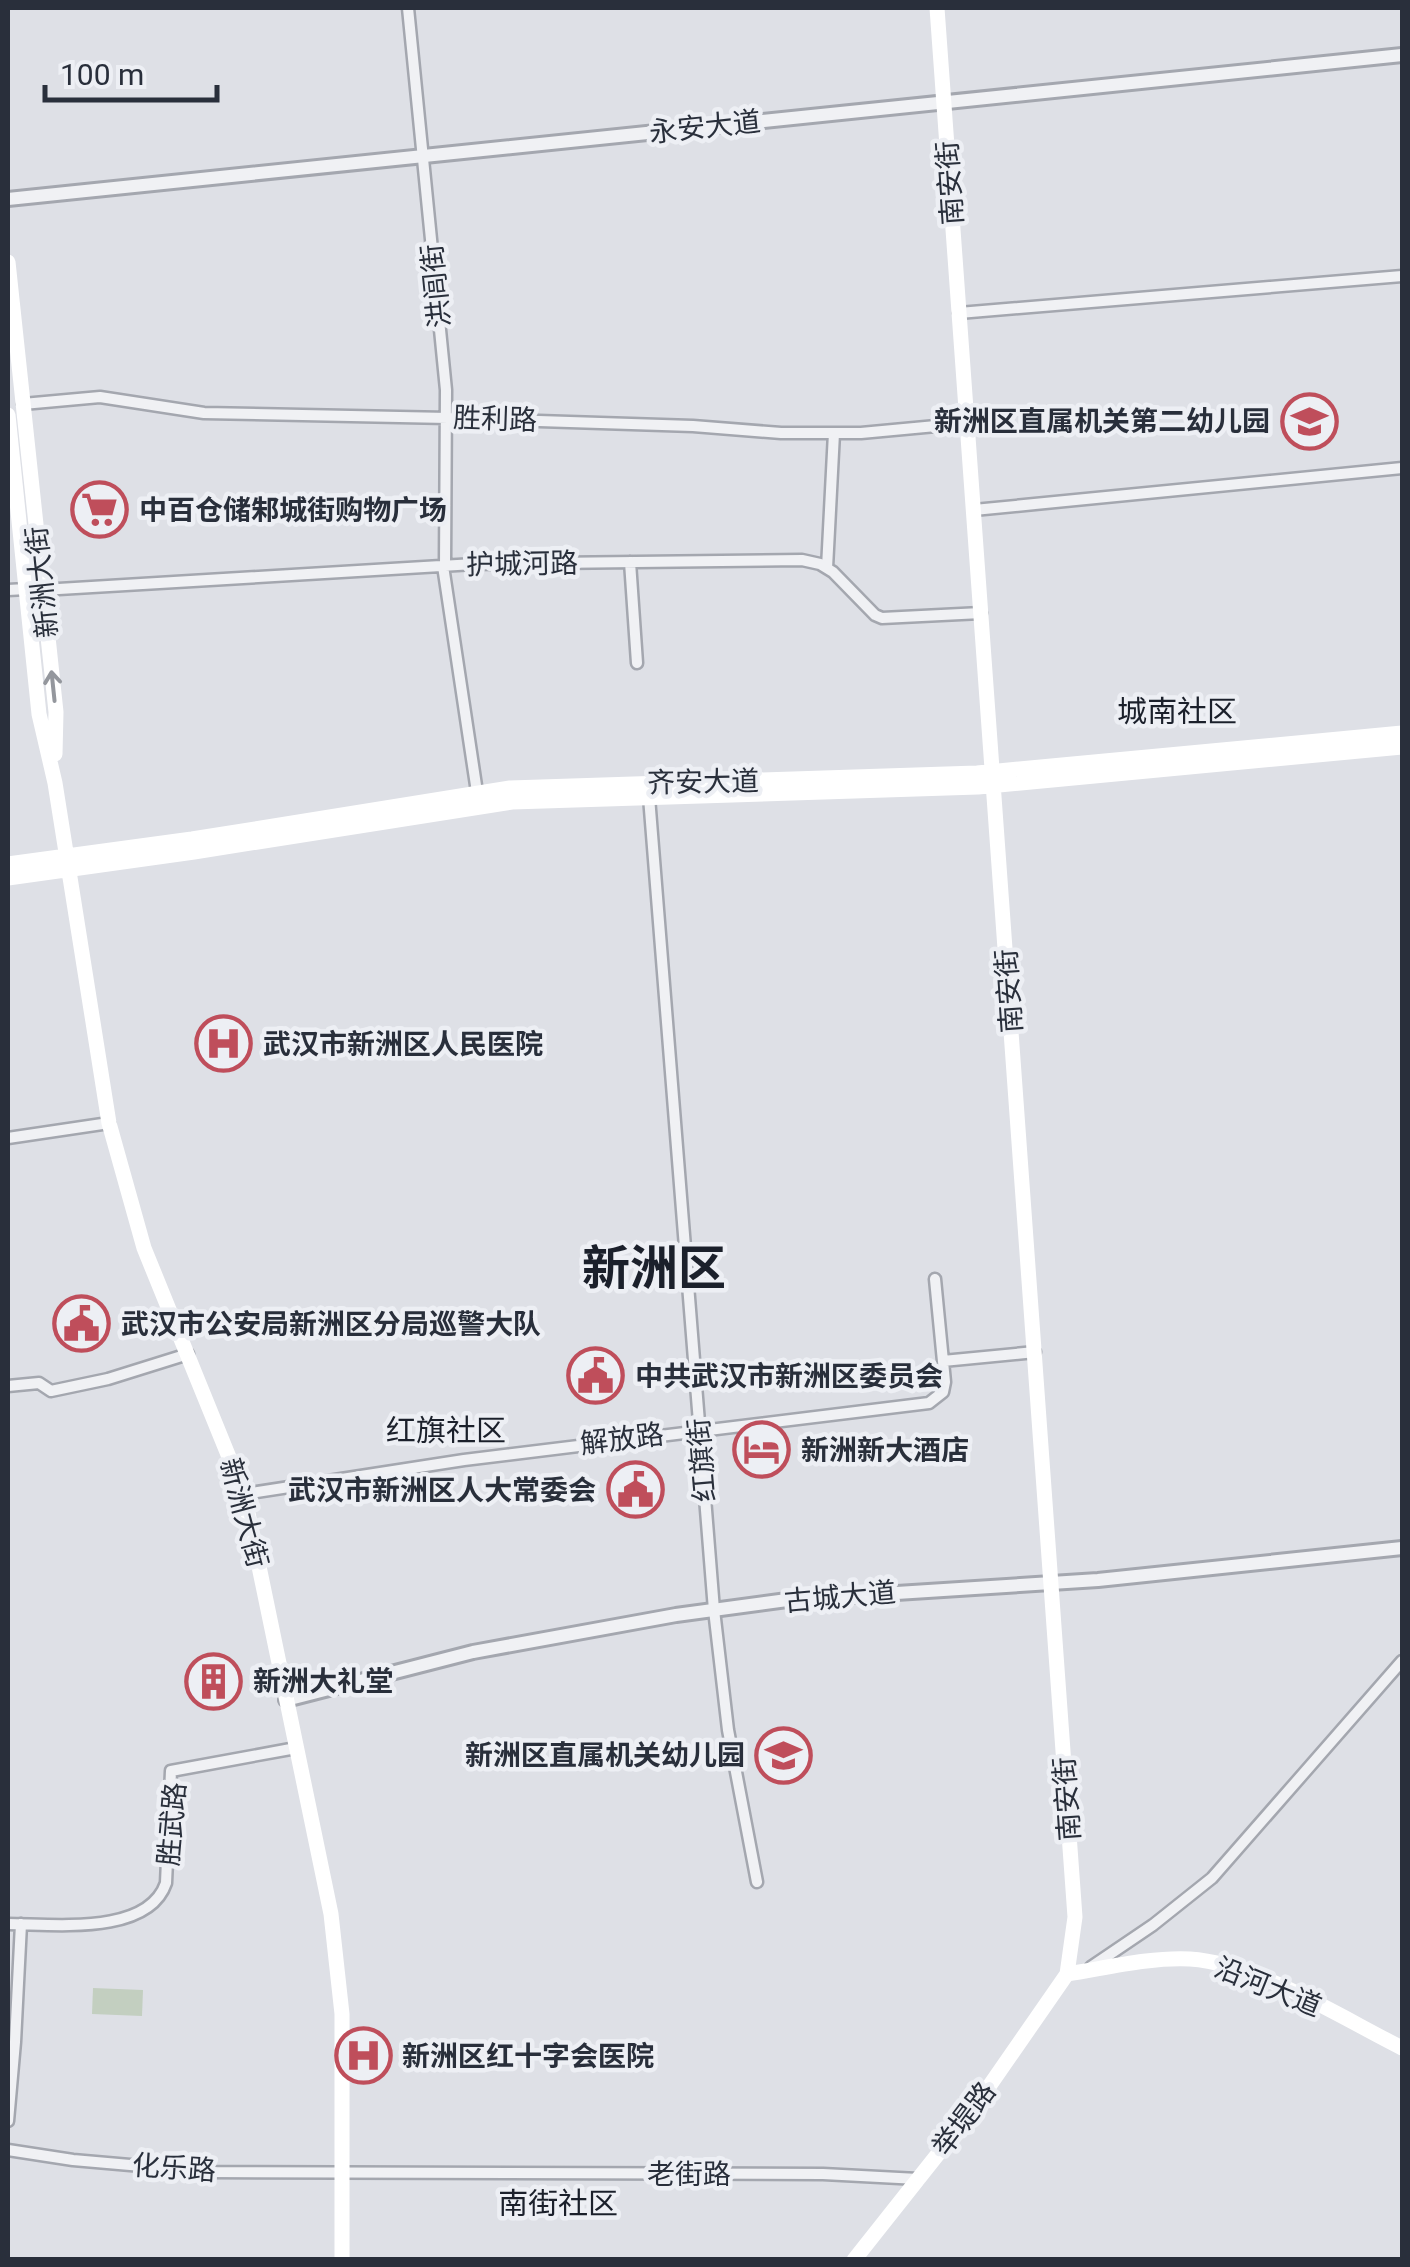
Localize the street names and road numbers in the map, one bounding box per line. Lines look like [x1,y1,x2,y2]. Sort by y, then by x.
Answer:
street label: 永安大道 [648,105,762,149]
street label: 南安街 [931,140,969,226]
street label: 洪闾街 [415,242,457,330]
street label: 胜利路 [452,401,538,437]
street label: 新洲大街 [20,525,64,639]
street label: 护城河路 [466,547,578,581]
street label: 齐安大道 [647,765,759,799]
street label: 南安街 [990,948,1028,1034]
street label: 红旗街 [682,1417,722,1503]
street label: 解放路 [578,1418,666,1460]
street label: 新洲大街 [214,1455,274,1571]
street label: 古城大道 [783,1576,897,1618]
street label: 南安街 [1048,1756,1086,1842]
street label: 胜武路 [152,1781,192,1867]
street label: 沿河大道 [1210,1951,1326,2023]
street label: 举堤路 [926,2076,1002,2162]
street label: 化乐路 [131,2149,217,2187]
street label: 老街路 [647,2158,731,2191]

